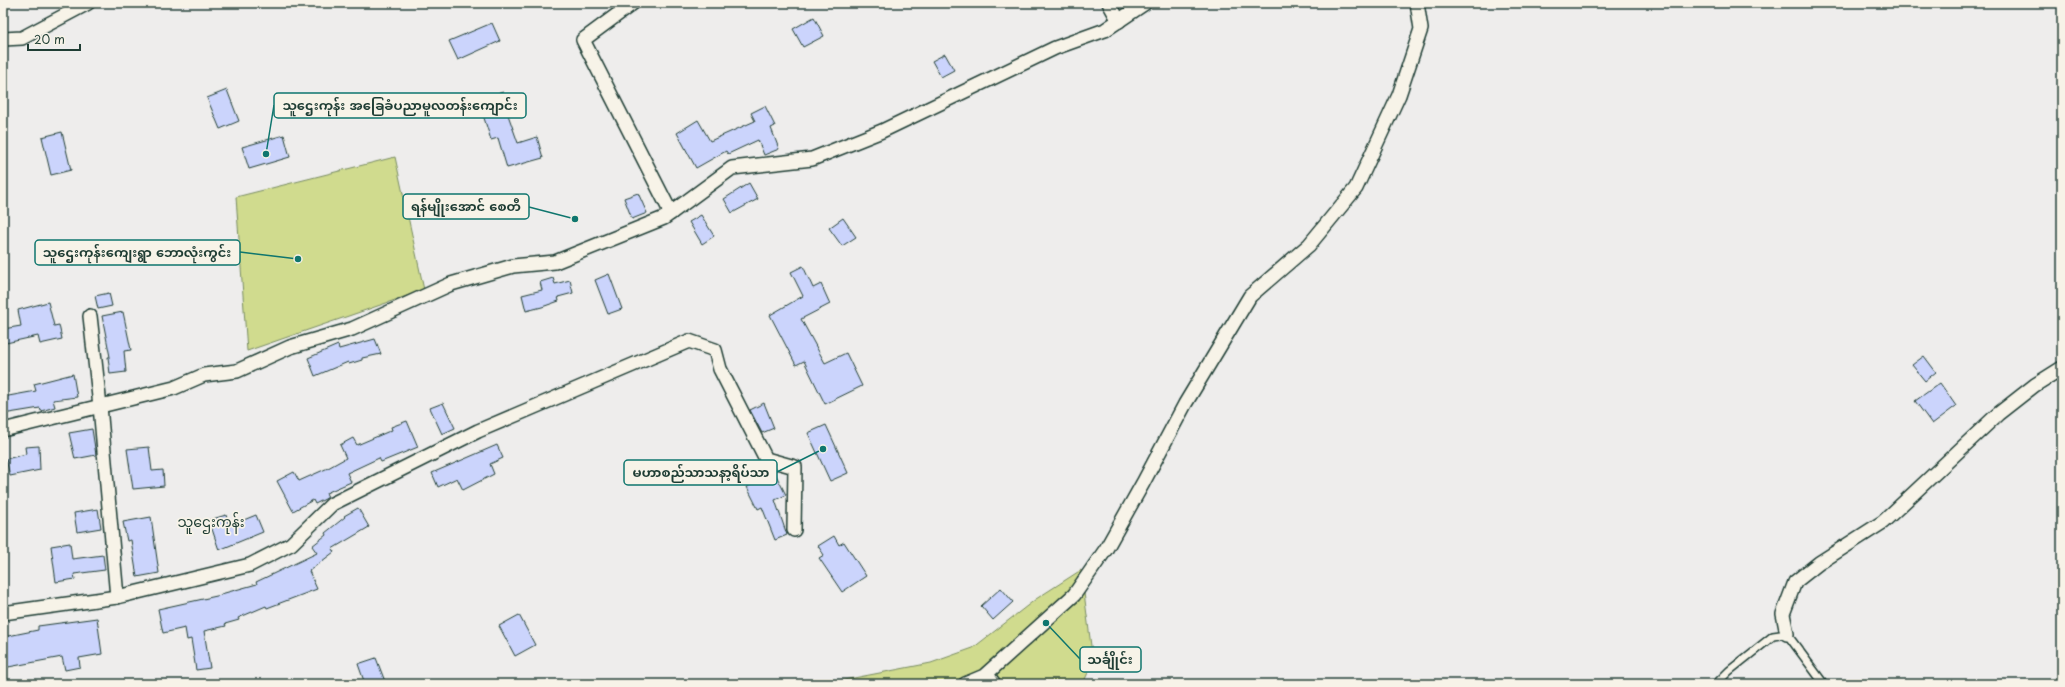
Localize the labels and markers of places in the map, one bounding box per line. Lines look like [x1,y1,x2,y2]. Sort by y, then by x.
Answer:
callout: သူဌေးကုန်း အခြေခံပညာမူလတန်းကျောင်း [274,93,526,118]
callout: ရန်မျိုးအောင် စေတီ [403,194,529,219]
callout: သူဌေးကုန်းကျေးရွာ ဘောလုံးကွင်း [35,240,240,265]
callout: မဟာစည်သာသနာ့ရိပ်သာ [624,460,777,485]
callout: သင်္ချိုင်း [1080,647,1141,672]

